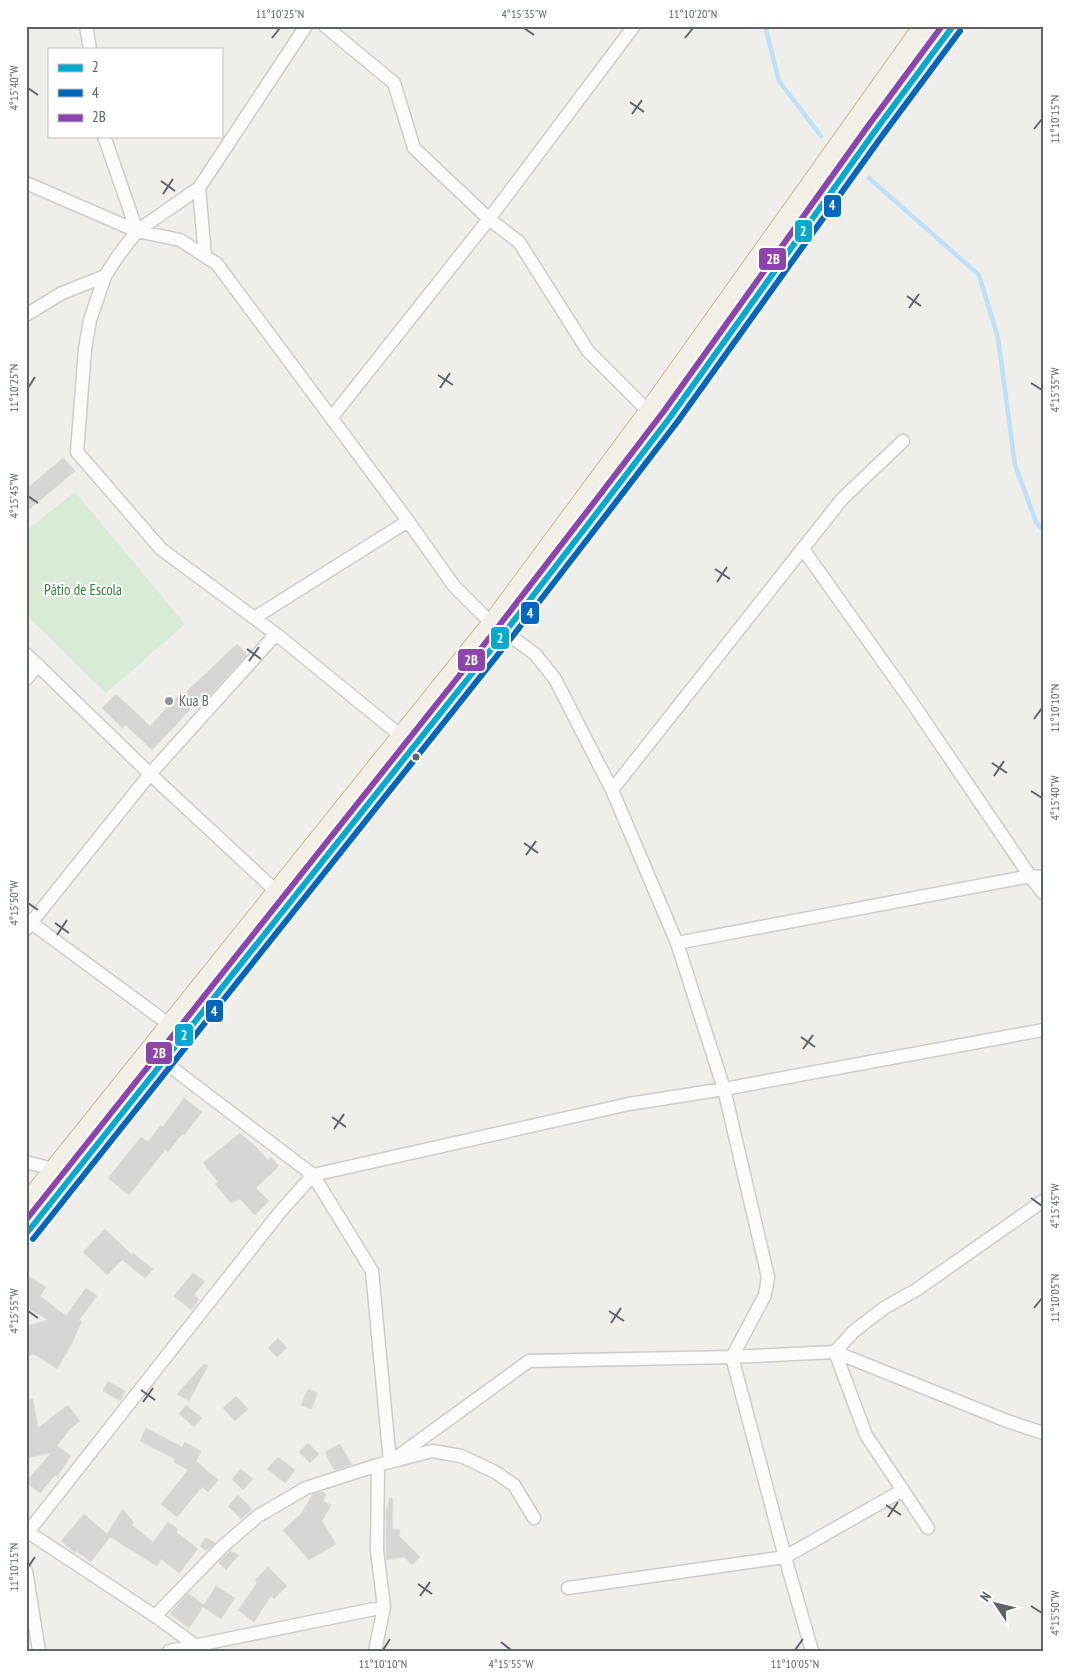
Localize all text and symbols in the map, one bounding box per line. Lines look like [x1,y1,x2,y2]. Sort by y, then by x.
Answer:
text: 11°10'25"N [256,6,304,21]
text: 4°15'35"W [501,6,547,21]
text: 11°10'20"N [669,6,717,21]
legend [48,48,222,138]
text: 2 [92,57,99,76]
text: 4°15'40"W [6,65,21,111]
text: 4 [92,83,99,102]
text: 11°10'15"N [1047,95,1062,143]
text: 2B [92,107,106,126]
line badge: 4 [823,194,842,218]
text: 4 [829,196,836,214]
line badge: 2 [794,219,813,243]
text: 2 [800,222,806,240]
line badge: 2B [758,247,787,271]
text: 2B [766,250,780,268]
text: 11°10'25"N [6,364,21,412]
text: 4°15'35"W [1047,367,1062,413]
text: 4°15'45"W [6,473,21,519]
park label: Pátio de Escola [44,580,122,599]
line badge: 4 [520,601,540,625]
text: 4 [527,604,534,622]
line badge: 2 [490,626,510,650]
text: 2 [497,629,503,647]
line badge: 2B [457,648,486,672]
text: 2B [464,651,478,669]
text: 11°10'10"N [1047,684,1062,732]
place label: Kua B [179,691,209,710]
marker: Kua B [163,695,175,707]
unlabelled marker [411,752,421,762]
text: 4°15'40"W [1047,775,1062,821]
text: 4°15'50"W [6,880,21,926]
line badge: 4 [205,999,224,1023]
text: 4 [211,1002,218,1020]
line badge: 2 [174,1023,194,1047]
text: 2 [181,1026,187,1044]
line badge: 2B [145,1041,173,1065]
text: 2B [152,1044,166,1062]
text: 4°15'45"W [1047,1183,1062,1229]
text: 11°10'05"N [1047,1274,1062,1322]
text: 4°15'55"W [6,1288,21,1334]
text: 11°10'15"N [6,1543,21,1591]
north arrow [972,1580,1022,1630]
text: N [976,1588,995,1605]
text: 4°15'50"W [1047,1590,1062,1636]
text: 11°10'10"N [359,1656,407,1671]
text: 4°15'55"W [488,1656,534,1671]
text: 11°10'05"N [771,1656,819,1671]

